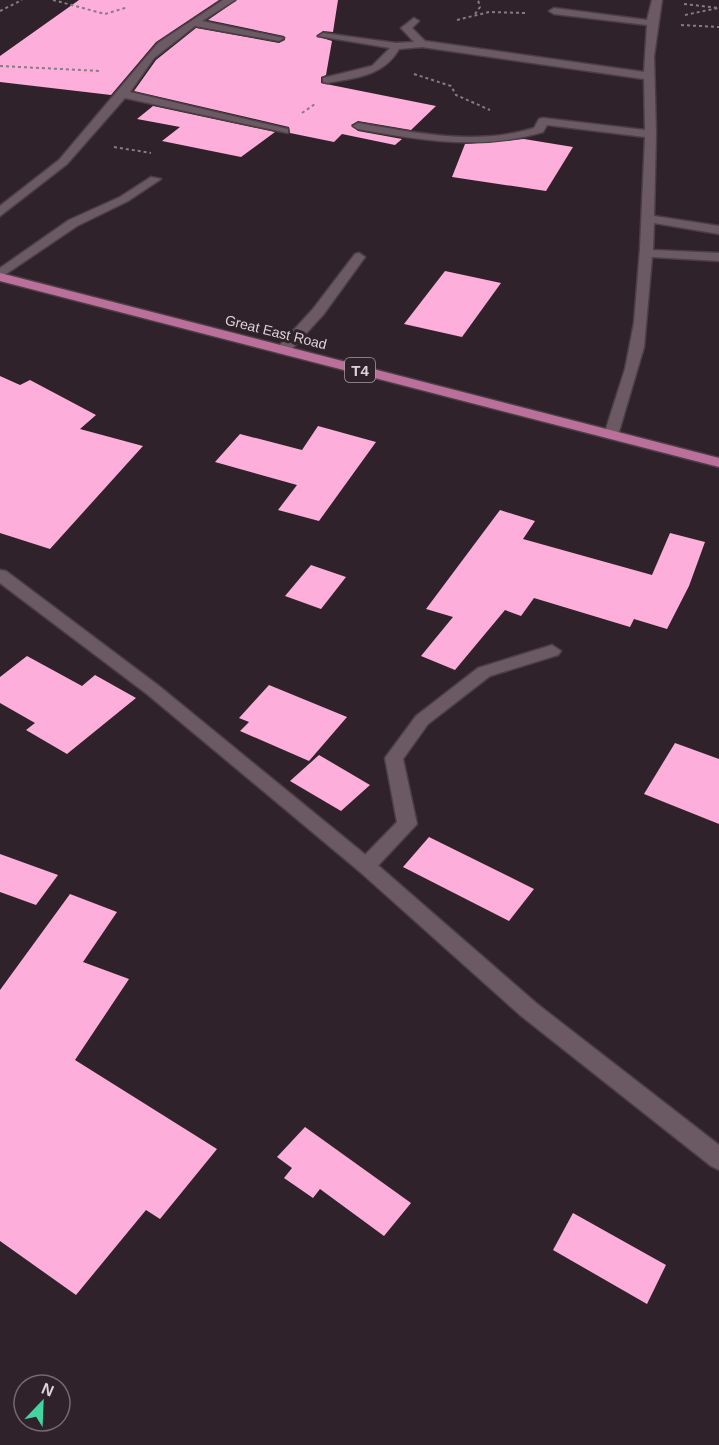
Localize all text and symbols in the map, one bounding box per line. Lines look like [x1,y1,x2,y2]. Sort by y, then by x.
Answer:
street label: Great East Road [223,312,329,352]
road number: T4 [345,358,375,382]
north arrow [12,1373,72,1433]
text: N [39,1380,56,1400]

